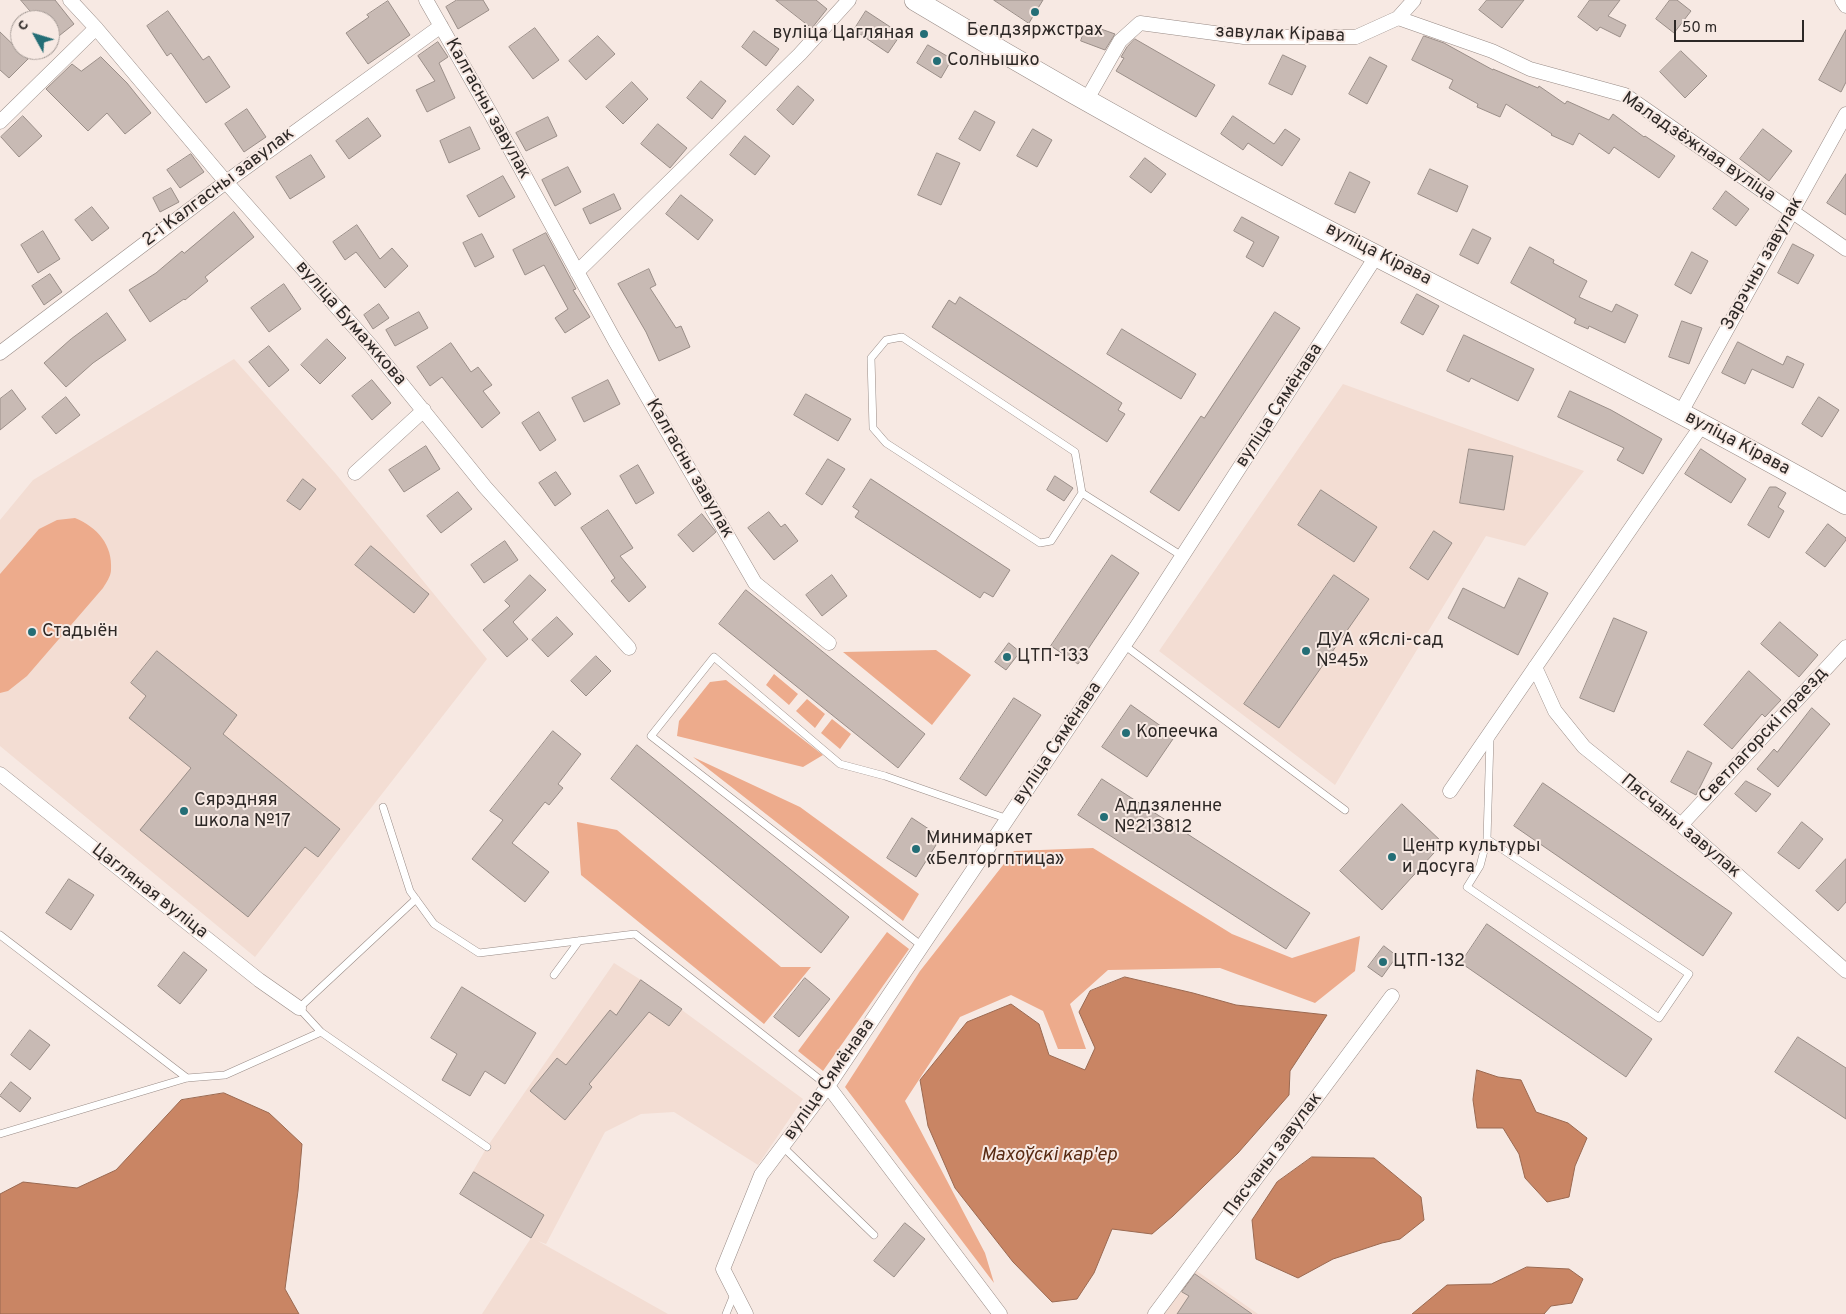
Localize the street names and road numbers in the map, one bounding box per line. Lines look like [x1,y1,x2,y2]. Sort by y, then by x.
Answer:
street label: завулак Кірава [1215,22,1345,48]
street label: Калгасны завулак [439,35,535,183]
street label: Маладзёжная вуліца [1617,88,1779,208]
street label: 2-і Калгасны завулак [139,124,299,252]
street label: Зарэчны завулак [1717,194,1809,334]
street label: вуліца Кірава [1321,219,1435,291]
street label: вуліца Бумажкова [290,257,410,391]
street label: вуліца Сямёнава [1232,340,1328,472]
street label: Калгасны завулак [640,395,738,543]
street label: вуліца Кірава [1681,407,1793,481]
street label: Светлагорскі праезд [1695,663,1833,809]
street label: вуліца Сямёнава [1009,678,1107,810]
street label: Пясчаны завулак [1616,771,1744,883]
street label: Цагляная вуліца [87,840,211,944]
street label: вуліца Сямёнава [780,1015,880,1145]
street label: Пясчаны завулак [1220,1089,1328,1221]

